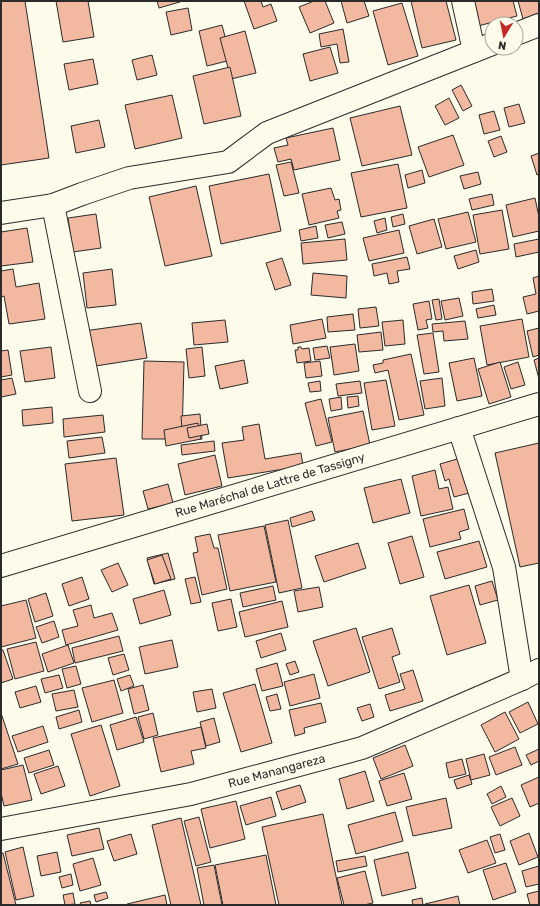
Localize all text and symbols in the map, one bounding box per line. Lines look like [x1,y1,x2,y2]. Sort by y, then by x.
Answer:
north arrow [484,16,524,56]
text: N [497,38,507,52]
street label: Rue Maréchal de Lattre de Tassigny [174,450,367,520]
street label: Rue Manangareza [227,751,327,791]

